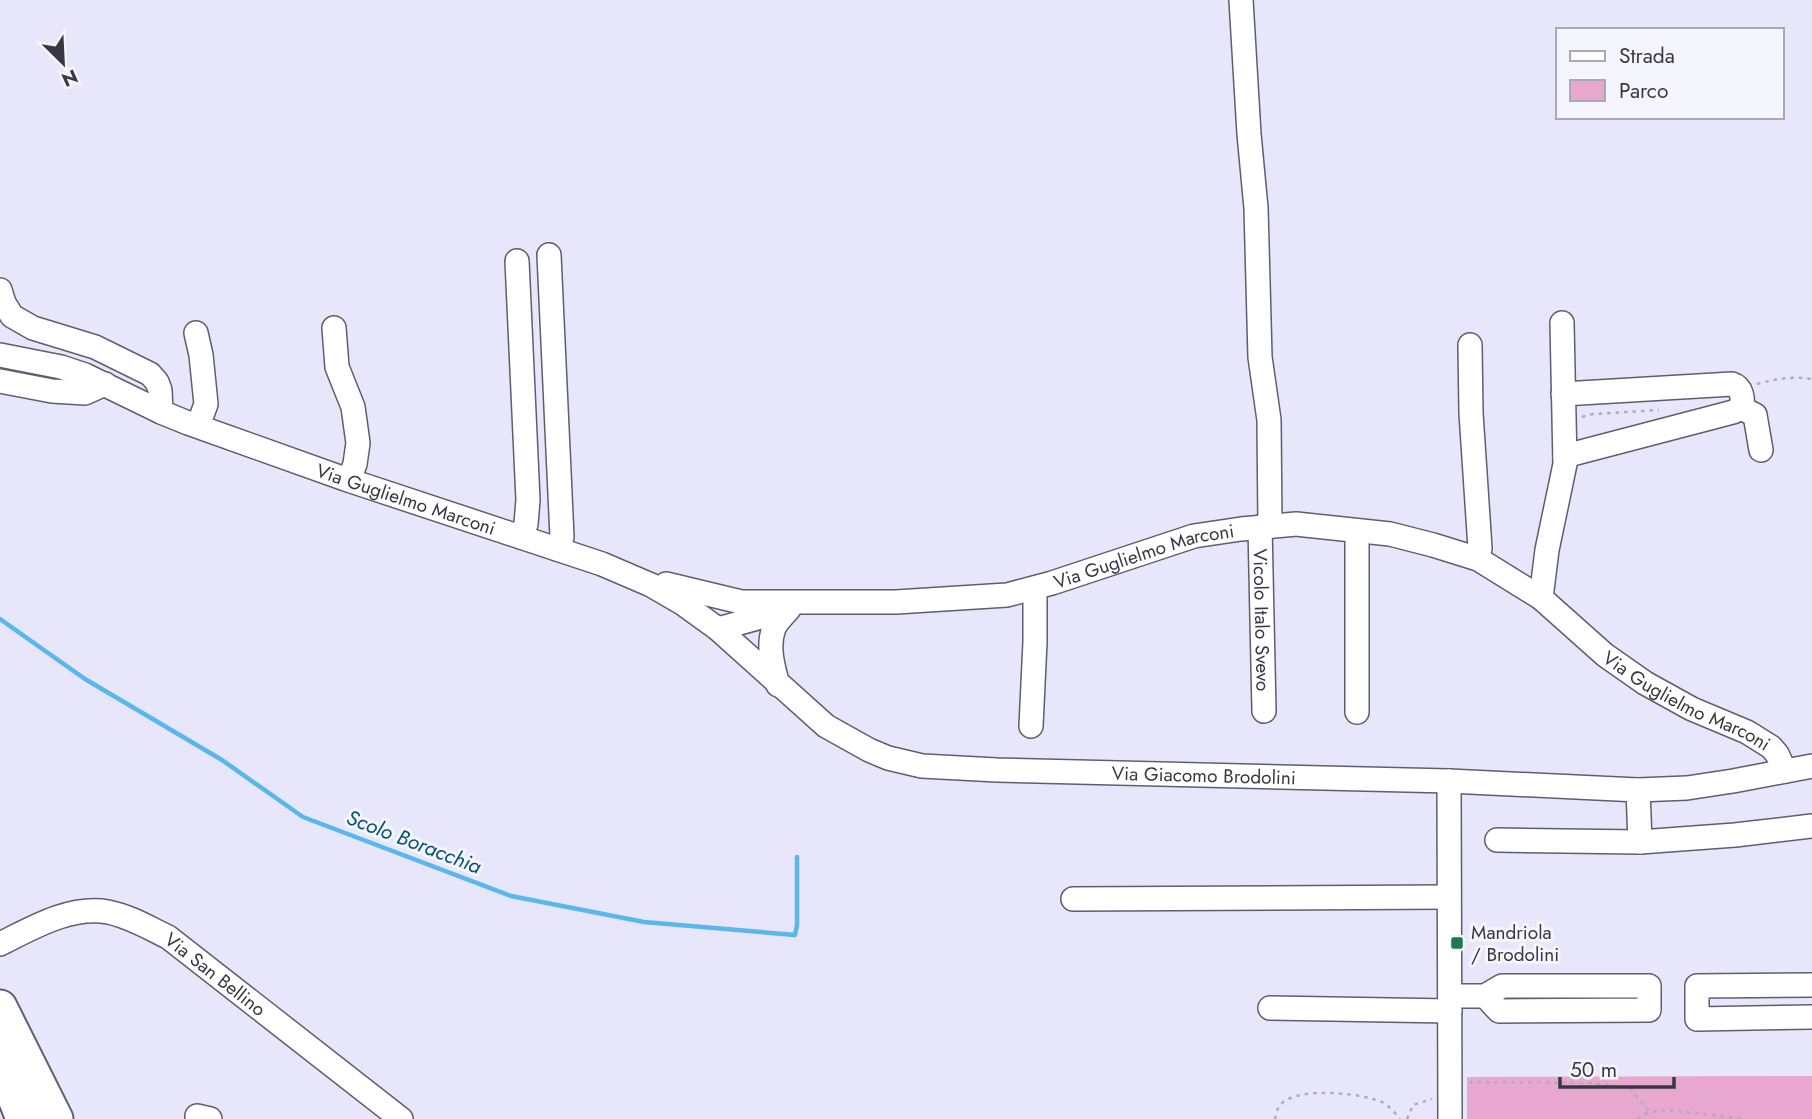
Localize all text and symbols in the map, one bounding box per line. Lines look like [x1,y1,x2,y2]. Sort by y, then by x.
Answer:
north arrow [28,28,98,98]
legend [1556,28,1784,119]
text: Strada [1619,41,1675,71]
text: N [57,63,82,93]
text: Parco [1619,76,1668,106]
street label: Via Guglielmo Marconi [312,457,499,542]
street label: Via Guglielmo Marconi [1050,517,1236,596]
street label: Vicolo Italo Svevo [1246,548,1277,692]
street label: Via Guglielmo Marconi [1597,644,1776,757]
street label: Via Giacomo Brodolini [1111,760,1296,791]
water label: Scolo Boracchia [342,802,486,882]
place label: Mandriola / Brodolini [1471,919,1559,968]
street label: Via San Bellino [159,926,271,1023]
marker: Mandriola / Brodolini [1449,935,1465,951]
scale bar [1560,1046,1674,1090]
text: 50 m [1570,1055,1617,1085]

